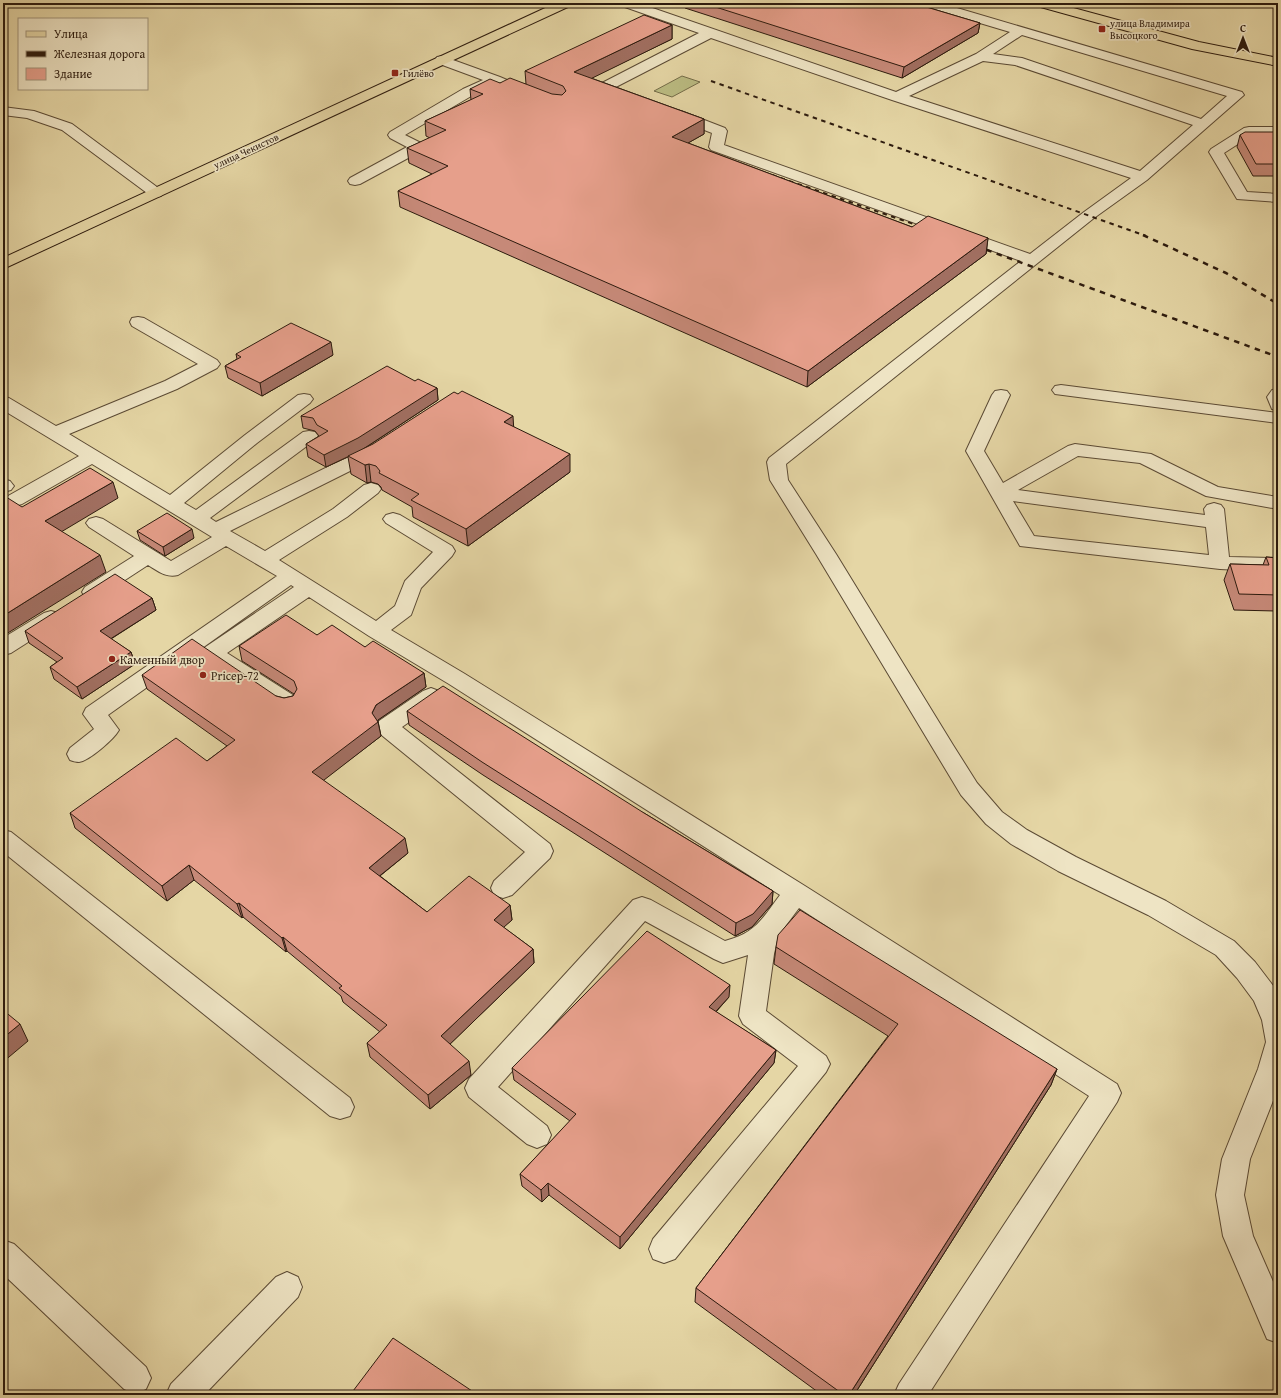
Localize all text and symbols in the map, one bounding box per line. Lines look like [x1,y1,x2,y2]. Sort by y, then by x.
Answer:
place label: улица Владимира Высоцкого [1109,16,1190,43]
legend [18,18,148,90]
north arrow [1223,18,1263,58]
text: С [1240,20,1246,36]
marker: улица Владимира Высоцкого [1097,24,1107,34]
text: Улица [54,25,88,42]
text: Железная дорога [53,45,145,62]
text: Здание [54,65,93,82]
place label: Гилёво [403,66,434,81]
marker: Гилёво [390,68,400,78]
street label: улица Чекистов [210,129,281,173]
place label: Каменный двор [120,651,205,668]
marker: Каменный двор [107,654,117,664]
place label: Pricep-72 [211,667,259,684]
marker: Pricep-72 [198,670,208,680]

